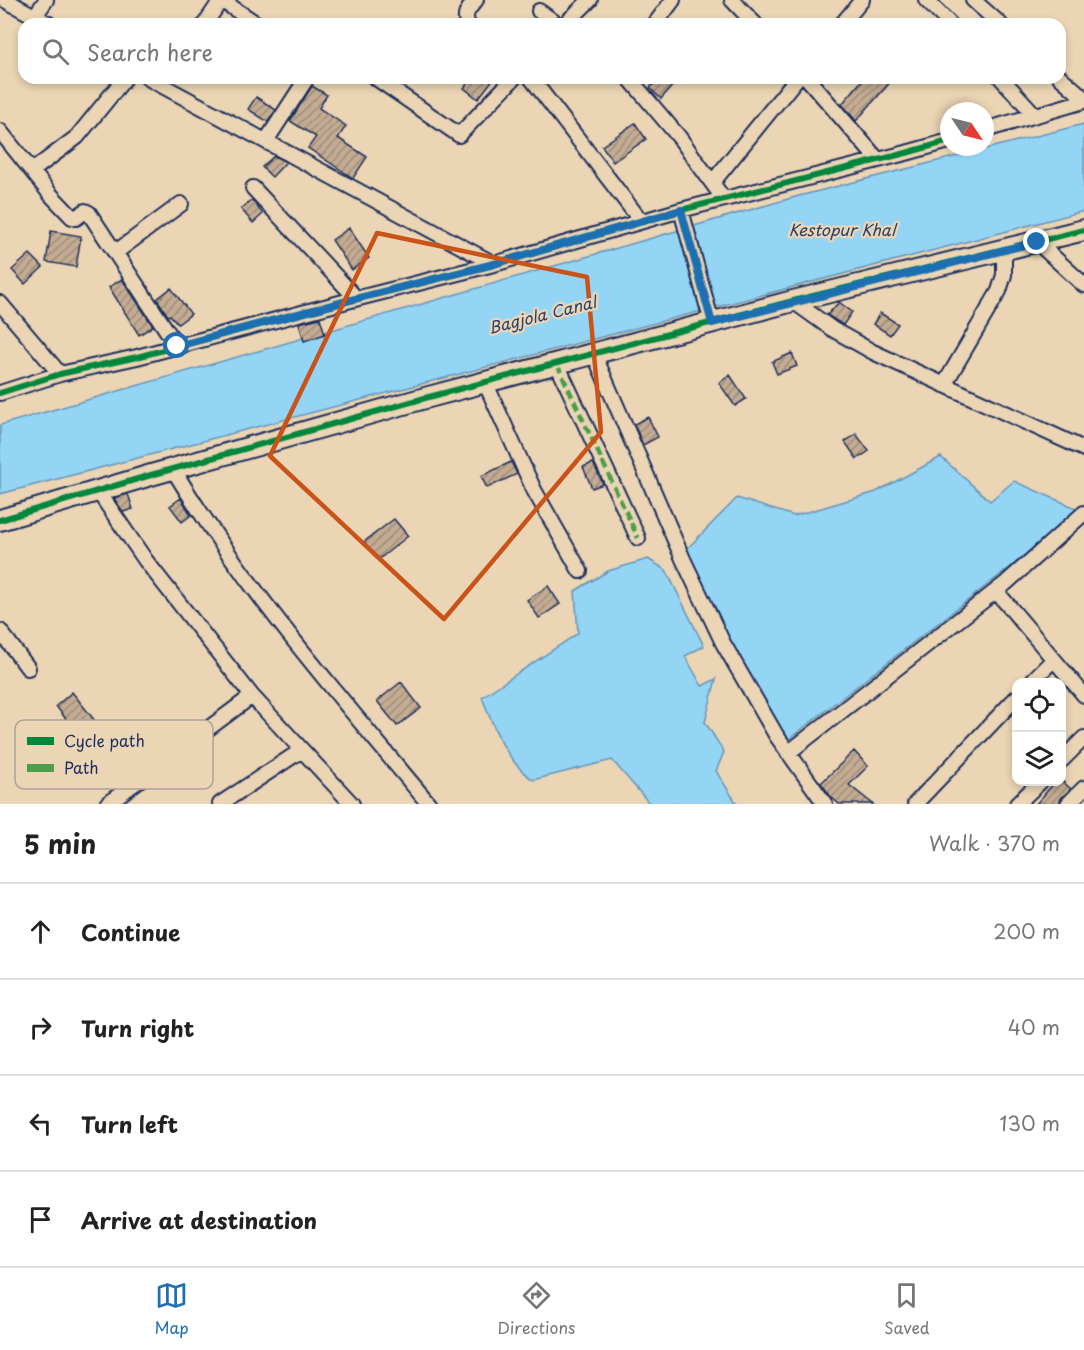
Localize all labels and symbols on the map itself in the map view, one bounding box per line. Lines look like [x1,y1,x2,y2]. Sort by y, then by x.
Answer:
north arrow [940,102,994,156]
water label: Kestopur Khal [788,217,898,241]
route end [1023,228,1049,254]
water label: Bagjola Canal [485,288,601,339]
route start [163,332,189,358]
legend [15,720,213,789]
text: Cycle path [64,728,145,752]
text: Path [64,755,99,779]

